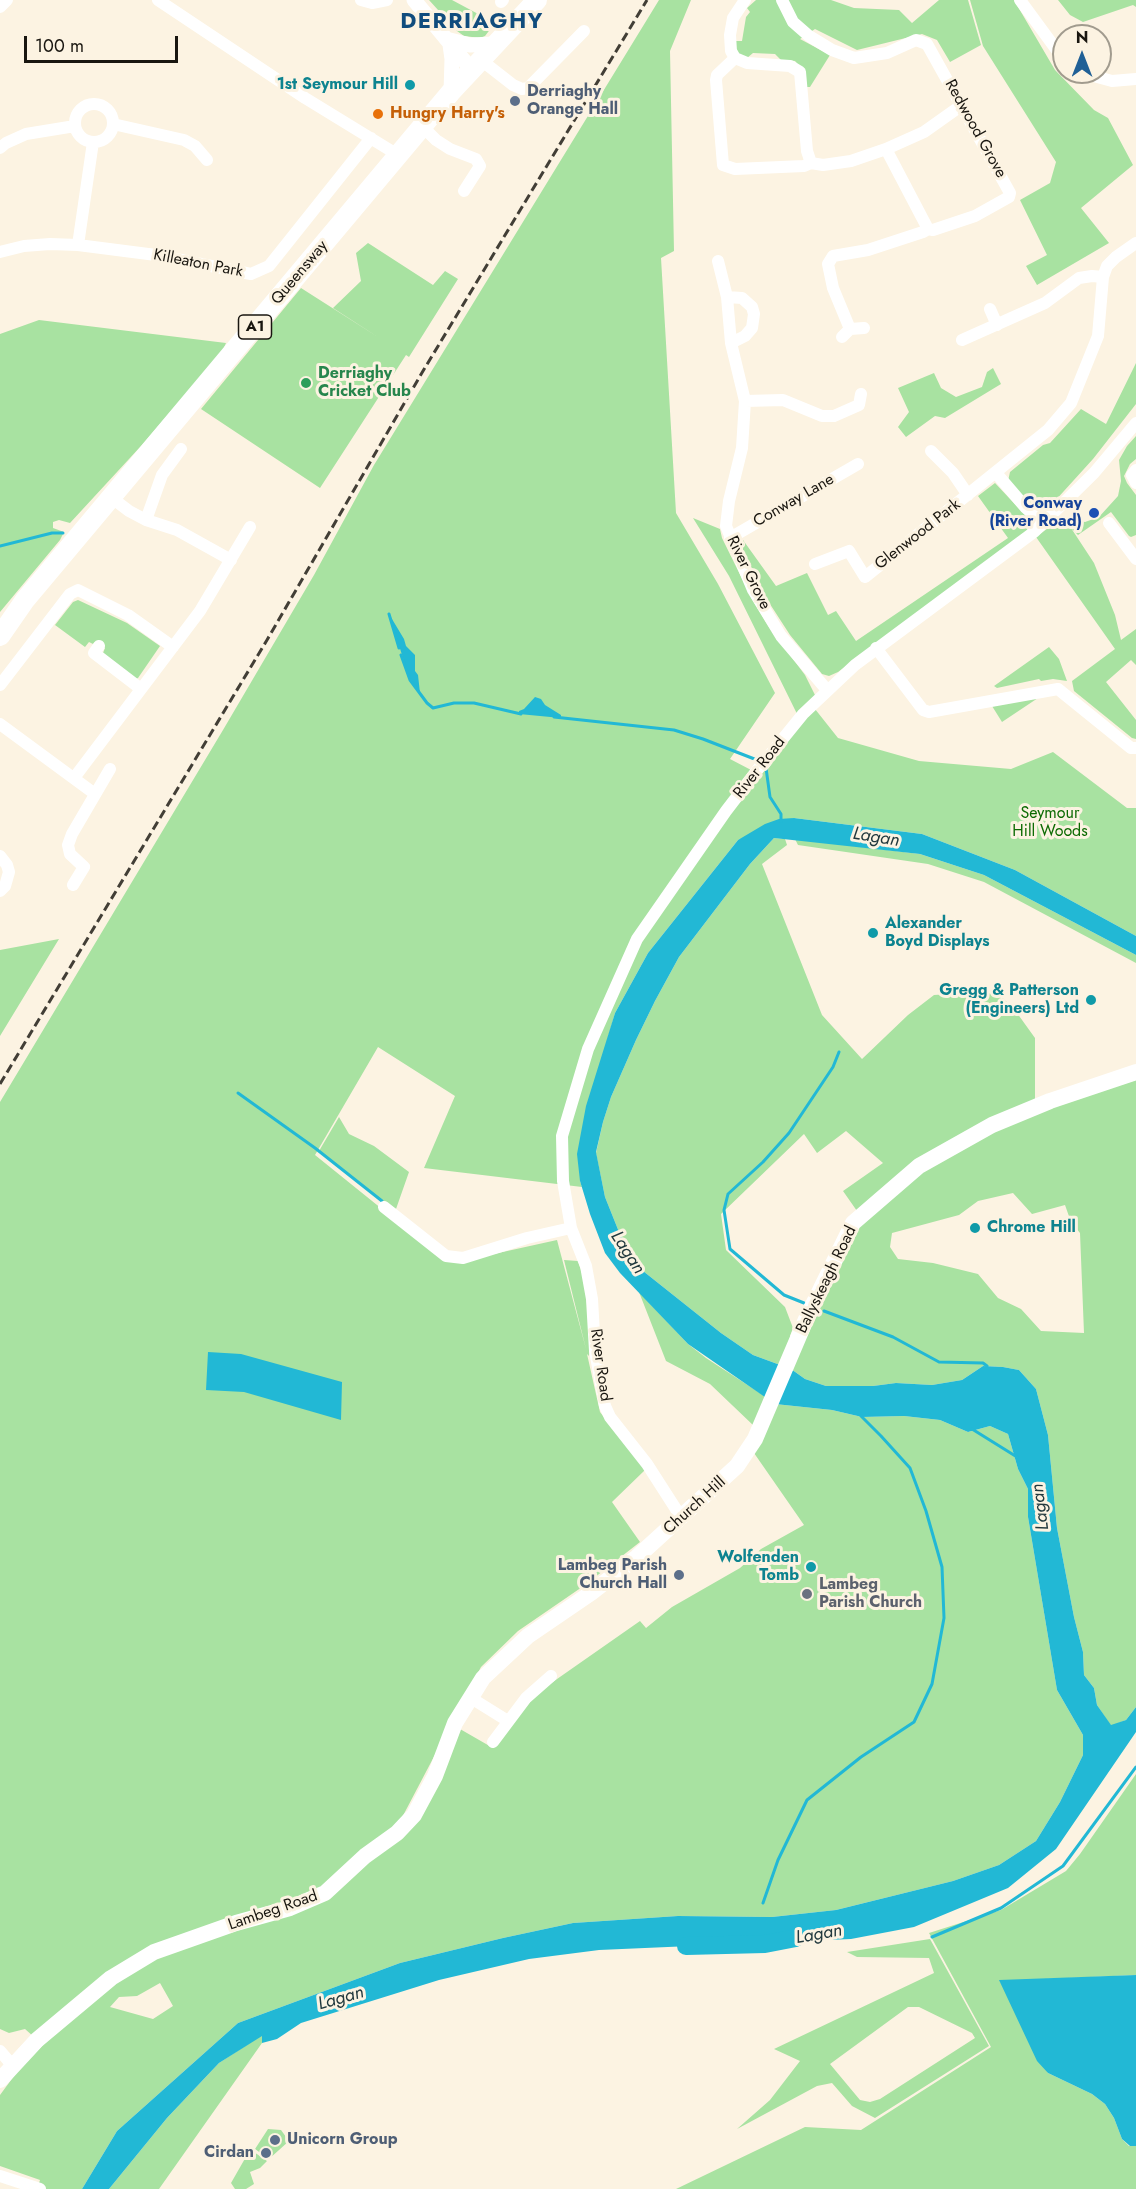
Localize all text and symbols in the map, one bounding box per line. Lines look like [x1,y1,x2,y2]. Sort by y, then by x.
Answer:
district label: DERRIAGHY [400,10,544,36]
scale bar [27,24,182,62]
north arrow [1052,24,1112,84]
text: N [1076,26,1088,49]
text: 100 m [35,33,84,59]
place label: 1st Seymour Hill [277,75,398,95]
street label: Redwood Grove [940,76,1010,182]
marker: 1st Seymour Hill [403,78,417,92]
place label: Derriaghy Orange Hall [527,82,618,120]
marker: Derriaghy Orange Hall [508,94,522,108]
place label: Hungry Harry's [390,104,505,124]
marker: Hungry Harry's [371,107,385,121]
street label: Queensway [268,237,332,309]
street label: Killeaton Park [152,246,244,282]
road number: A1 [238,315,272,339]
place label: Derriaghy Cricket Club [318,364,411,402]
marker: Derriaghy Cricket Club [299,376,313,390]
street label: Conway Lane [750,470,838,532]
place label: Conway (River Road) [989,494,1082,532]
street label: Glenwood Park [871,496,965,574]
marker: Conway (River Road) [1087,506,1101,520]
street label: River Grove [722,533,774,613]
street label: River Road [730,733,790,803]
park label: Seymour Hill Woods [1012,804,1088,842]
water label: Lagan [851,824,901,852]
place label: Alexander Boyd Displays [885,914,990,952]
marker: Alexander Boyd Displays [866,926,880,940]
place label: Gregg & Patterson (Engineers) Ltd [939,981,1079,1019]
marker: Gregg & Patterson (Engineers) Ltd [1084,993,1098,1007]
place label: Chrome Hill [987,1218,1076,1238]
marker: Chrome Hill [968,1221,982,1235]
street label: Ballyskeagh Road [793,1223,861,1337]
water label: Lagan [605,1227,649,1279]
street label: River Road [585,1328,615,1402]
street label: Church Hill [660,1473,730,1539]
water label: Lagan [1027,1482,1055,1532]
place label: Wolfenden Tomb [717,1548,799,1586]
place label: Lambeg Parish Church Hall [558,1556,667,1594]
marker: Wolfenden Tomb [804,1560,818,1574]
marker: Lambeg Parish Church Hall [672,1568,686,1582]
place label: Lambeg Parish Church [819,1575,922,1613]
marker: Lambeg Parish Church [800,1587,814,1601]
street label: Lambeg Road [226,1887,320,1935]
water label: Lagan [794,1920,844,1950]
water label: Lagan [315,1982,367,2016]
place label: Unicorn Group [287,2130,398,2150]
marker: Unicorn Group [268,2133,282,2147]
place label: Cirdan [204,2143,254,2163]
marker: Cirdan [259,2146,273,2160]

